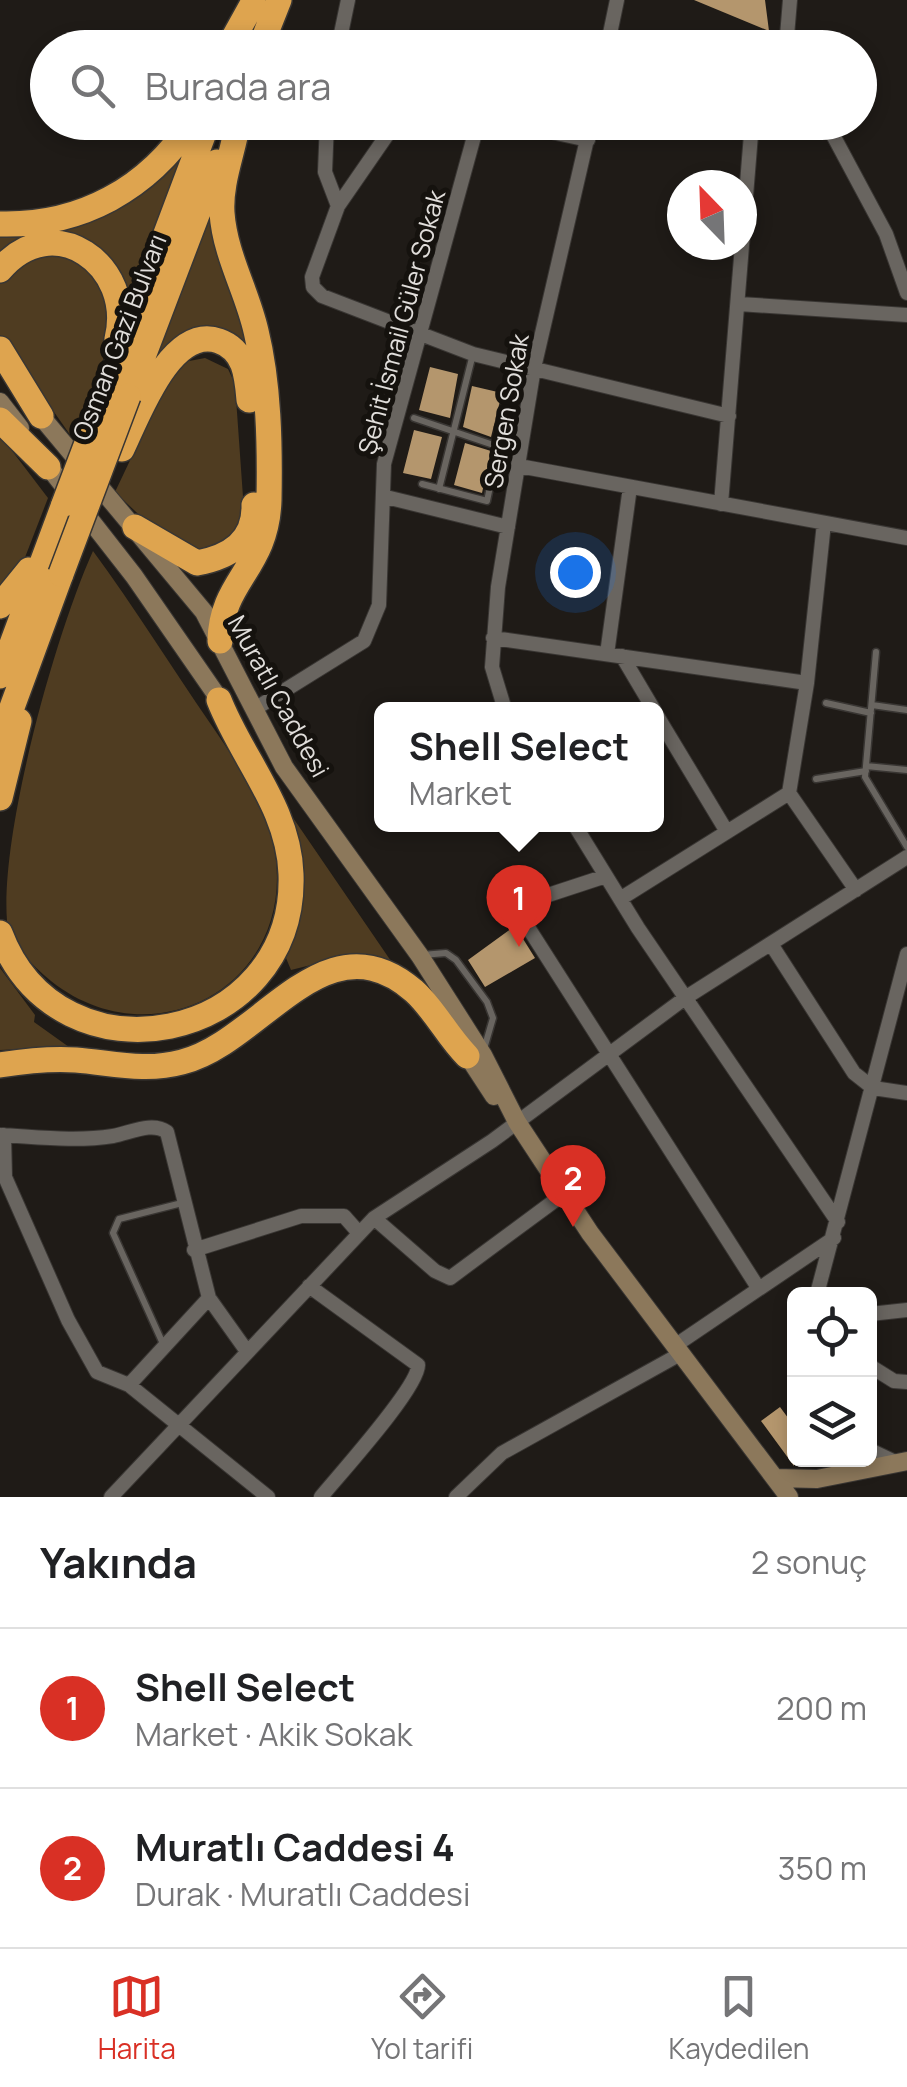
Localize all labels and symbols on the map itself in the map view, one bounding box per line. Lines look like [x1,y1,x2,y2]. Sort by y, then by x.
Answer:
north arrow [667,170,757,260]
street label: Şehit İsmail Güler Sokak [349,185,453,458]
street label: Osman Gazi Bulvarı [64,229,174,445]
street label: Sergen Sokak [475,330,537,491]
your location [550,547,601,598]
street label: Muratlı Caddesi [220,609,338,783]
pin: 1 [486,864,552,947]
pin: 2 [540,1144,606,1227]

